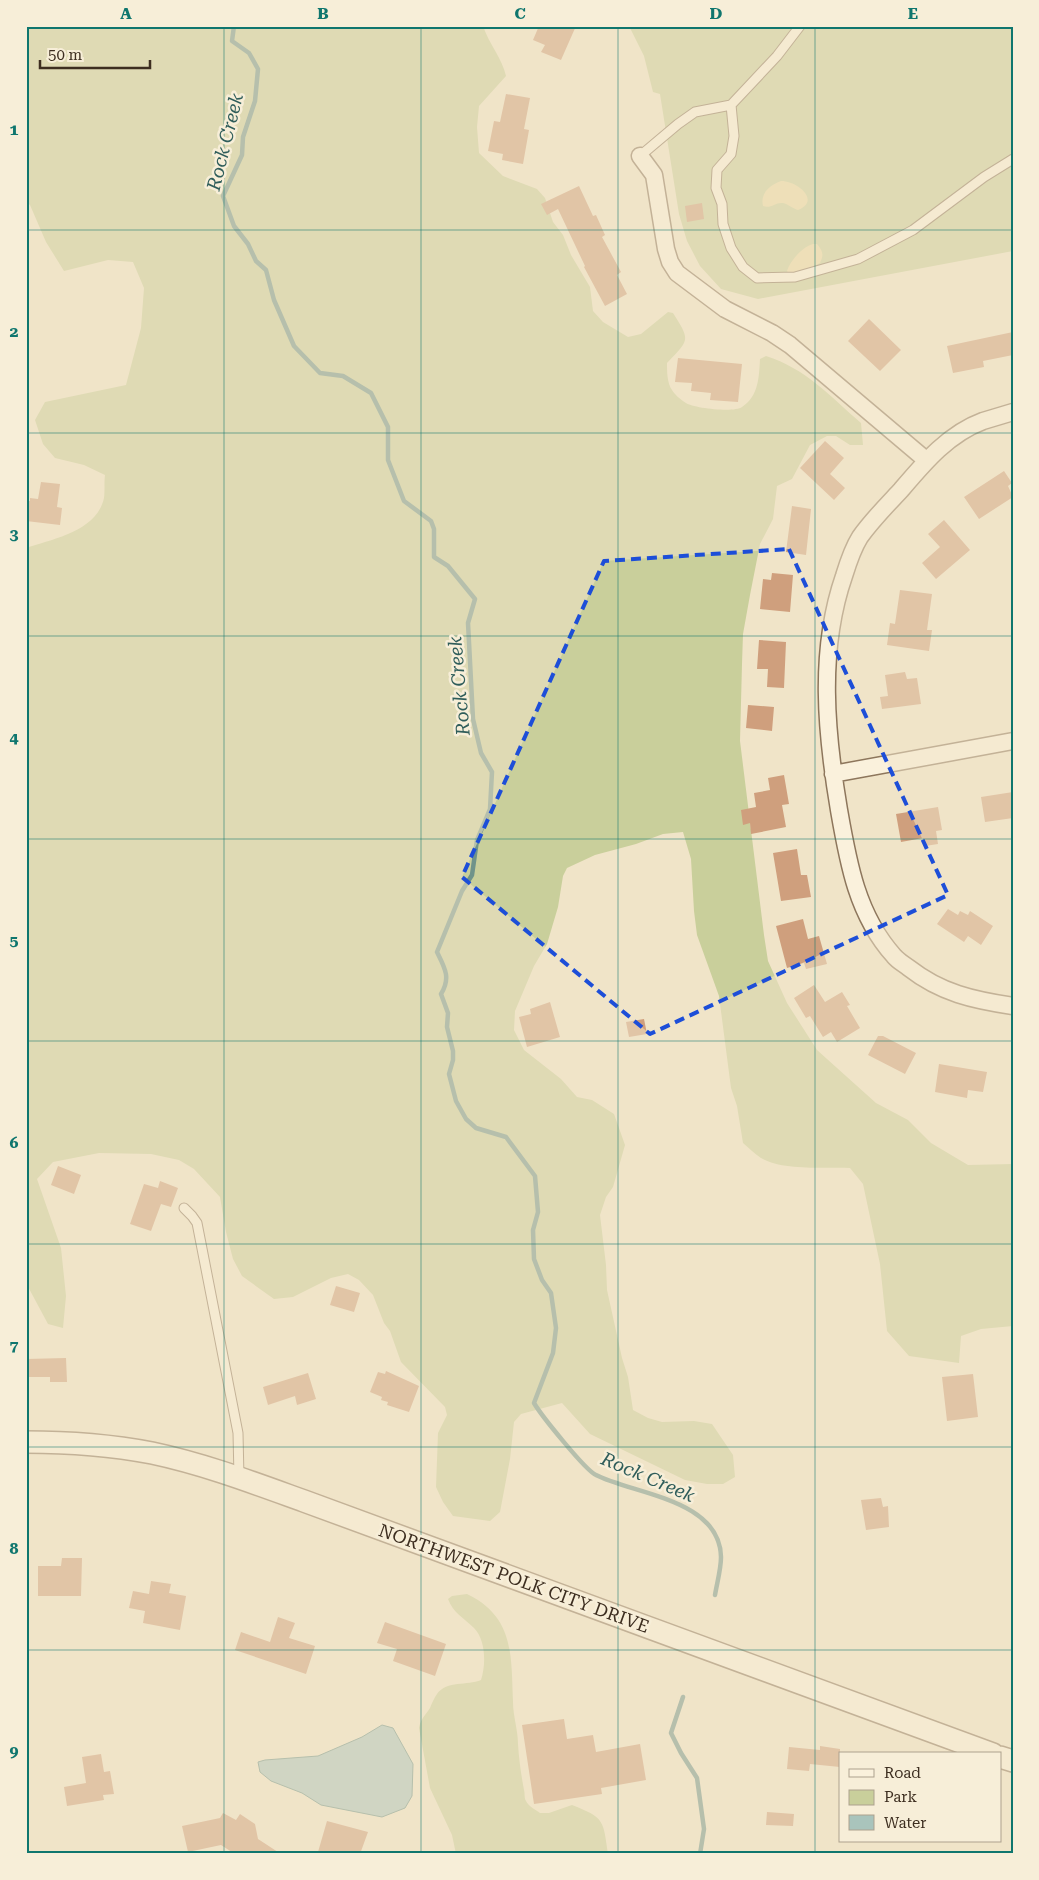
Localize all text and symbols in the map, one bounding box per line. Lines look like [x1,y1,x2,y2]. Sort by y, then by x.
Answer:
text: A [120,4,132,23]
text: B [317,4,329,23]
text: C [514,4,526,23]
text: D [710,4,723,23]
text: E [908,4,918,23]
scale bar [40,38,150,70]
text: 50 m [48,46,83,64]
water label: Rock Creek [202,90,248,194]
text: 1 [10,120,19,139]
text: 2 [10,322,19,341]
text: 3 [10,525,19,544]
water label: Rock Creek [443,635,475,738]
text: 4 [10,728,19,747]
text: 5 [10,931,19,950]
text: 6 [10,1133,19,1152]
text: 7 [10,1336,19,1355]
water label: Rock Creek [597,1447,699,1507]
street label: NORTHWEST POLK CITY DRIVE [376,1519,652,1637]
text: 8 [10,1539,19,1558]
text: 9 [10,1742,19,1761]
legend [839,1752,1002,1842]
text: Road [884,1764,921,1782]
text: Park [884,1788,918,1806]
text: Water [884,1814,926,1832]

